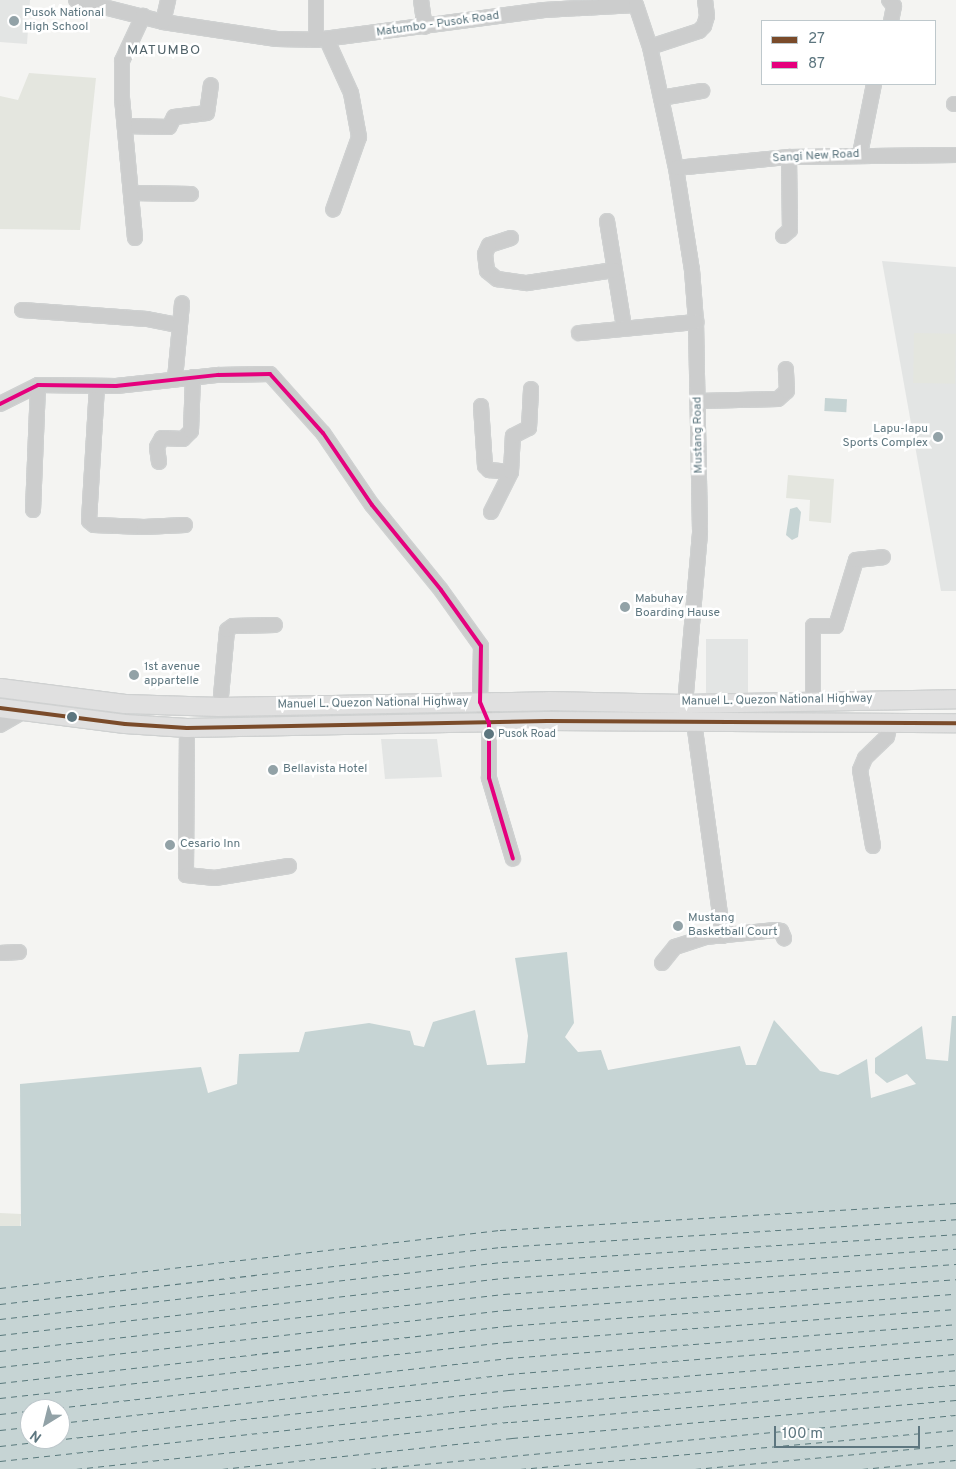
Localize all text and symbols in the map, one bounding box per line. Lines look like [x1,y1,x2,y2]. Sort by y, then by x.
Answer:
place label: Pusok National High School [24,7,104,35]
street label: Matumbo - Pusok Road [376,9,500,41]
marker: Pusok National High School [8,15,20,27]
legend [761,20,936,85]
text: 27 [808,30,825,49]
district label: MATUMBO [126,43,202,59]
text: 87 [808,55,825,74]
street label: Sangi New Road [772,148,860,166]
street label: Mustang Road [691,396,707,474]
place label: Lapu-lapu Sports Complex [842,423,928,451]
marker: Lapu-lapu Sports Complex [932,431,944,443]
place label: Mabuhay Boarding Hause [635,593,720,621]
marker: Mabuhay Boarding Hause [619,601,631,613]
place label: 1st avenue appartelle [144,661,200,689]
marker: 1st avenue appartelle [128,669,140,681]
street label: Manuel L. Quezon National Highway [681,692,873,710]
street label: Manuel L. Quezon National Highway [277,695,469,713]
unlabelled marker [67,712,77,722]
place label: Pusok Road [498,727,556,741]
marker: Pusok Road [484,729,494,739]
place label: Bellavista Hotel [283,763,367,777]
marker: Bellavista Hotel [267,764,279,776]
place label: Cesario Inn [180,838,240,852]
marker: Cesario Inn [164,839,176,851]
place label: Mustang Basketball Court [688,912,778,940]
marker: Mustang Basketball Court [672,920,684,932]
north arrow [20,1399,70,1449]
scale bar [776,1416,922,1448]
text: 100 m [782,1425,823,1444]
text: N [27,1426,46,1446]

